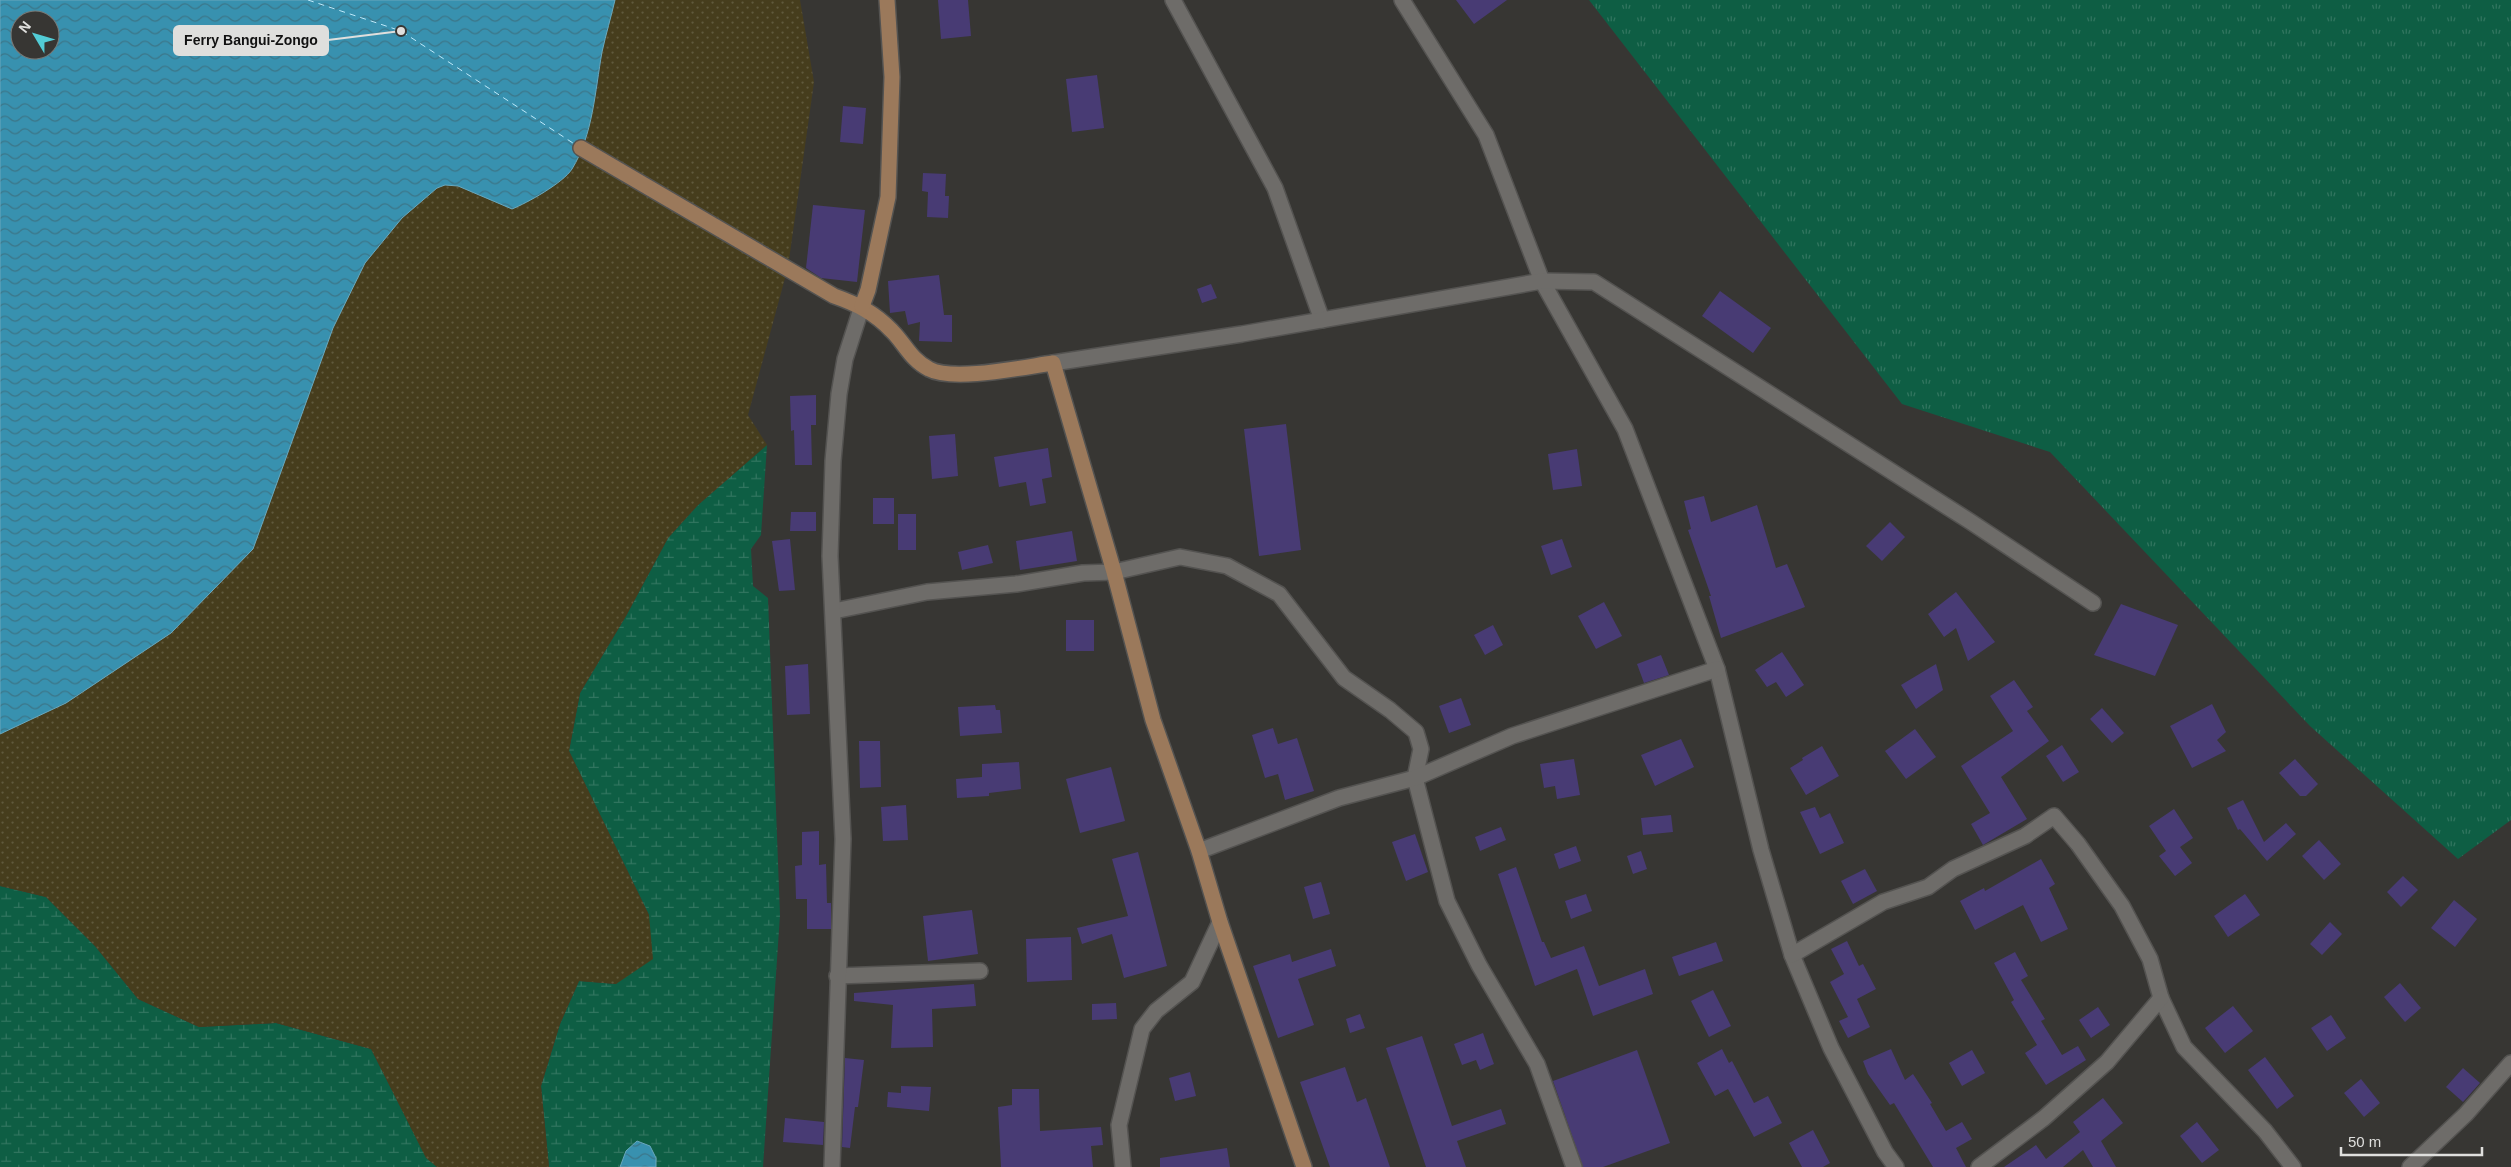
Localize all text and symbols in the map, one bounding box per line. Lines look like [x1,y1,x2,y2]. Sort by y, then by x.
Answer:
north arrow [10,10,60,60]
text: N [15,18,34,36]
callout: Ferry Bangui-Zongo [174,26,328,55]
text: Ferry Bangui-Zongo [184,32,318,48]
scale bar [2341,1124,2482,1156]
text: 50 m [2348,1133,2381,1150]

